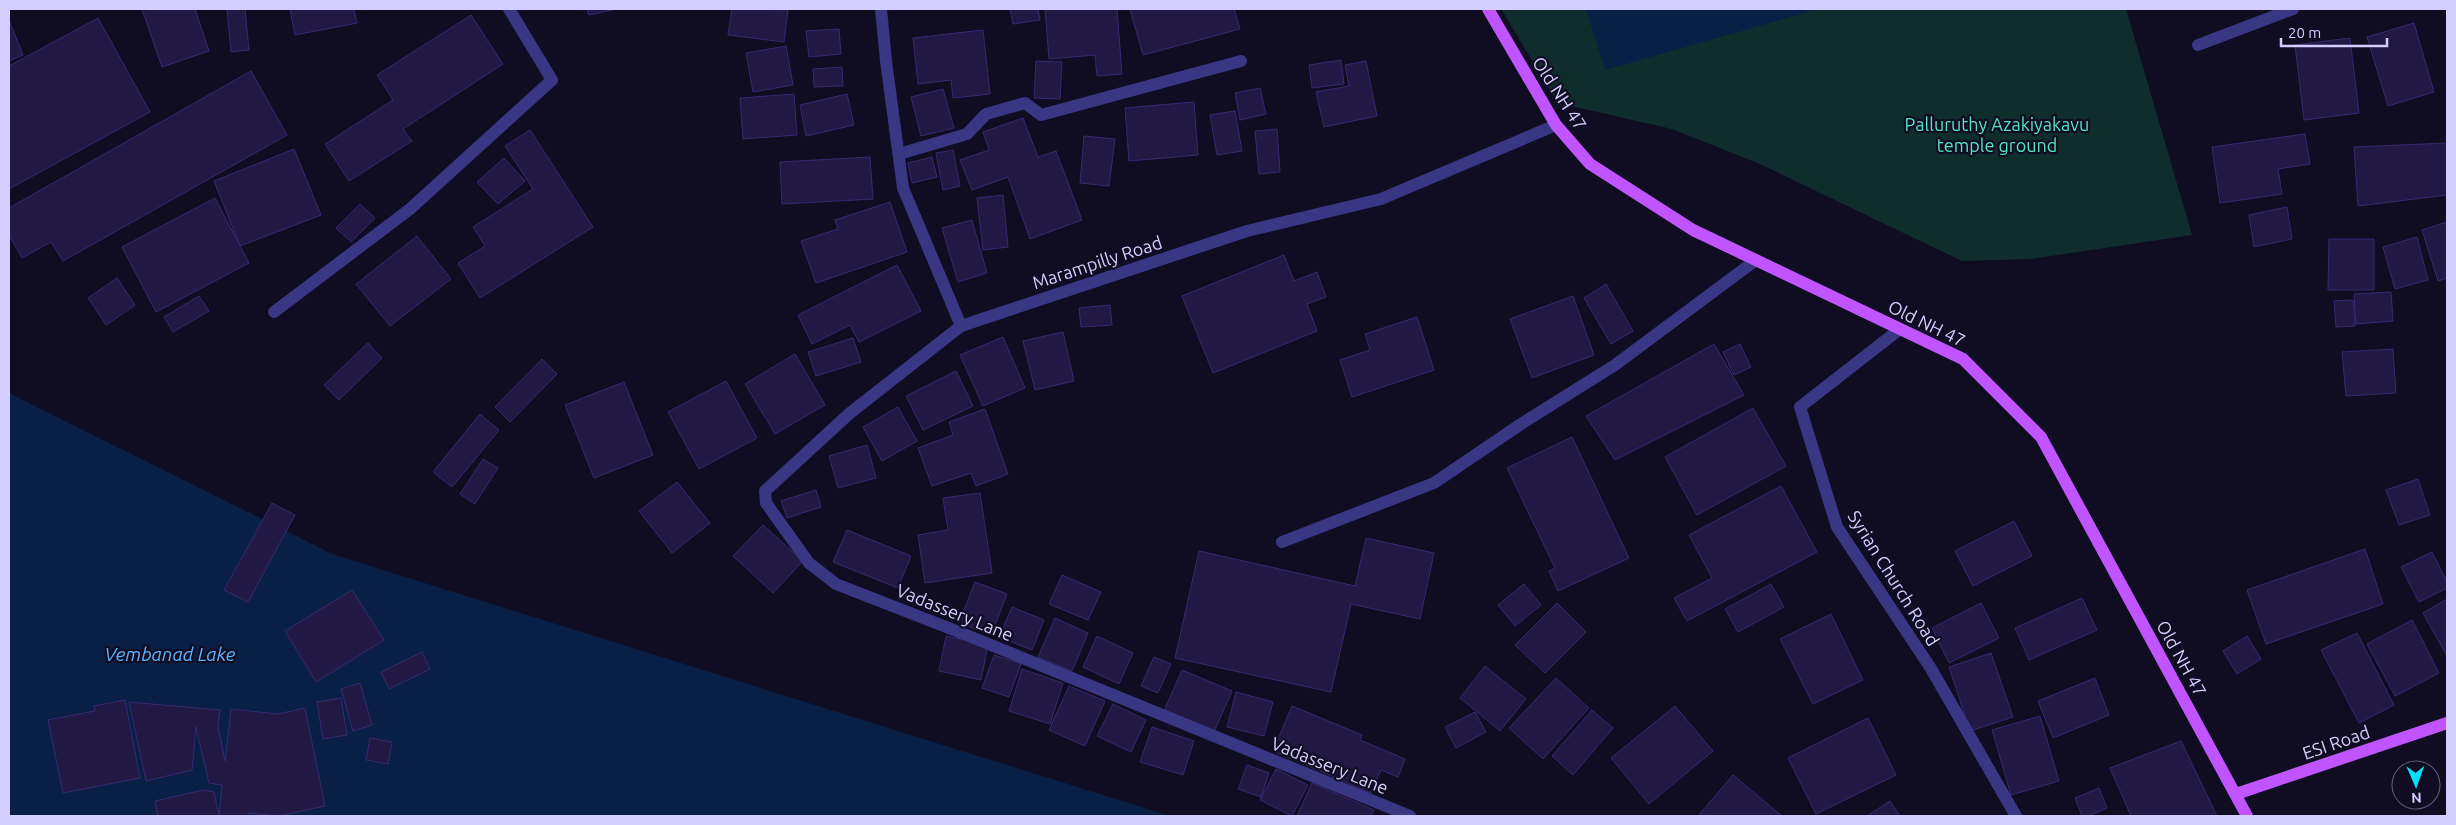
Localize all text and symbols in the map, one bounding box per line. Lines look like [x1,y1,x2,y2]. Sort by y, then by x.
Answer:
scale bar [2281,15,2387,47]
text: 20 m [2288,24,2321,41]
street label: Old NH 47 [1529,53,1591,133]
park label: Palluruthy Azakiyakavu temple ground [1905,114,2089,155]
street label: Marampilly Road [1030,232,1164,292]
street label: Old NH 47 [1885,296,1969,350]
street label: Syrian Church Road [1844,507,1944,649]
street label: Vadassery Lane [894,579,1016,645]
street label: Old NH 47 [2153,617,2211,699]
water label: Vembanad Lake [105,643,236,665]
street label: ESI Road [2300,721,2372,763]
street label: Vadassery Lane [1269,732,1391,798]
north arrow [2391,760,2441,810]
text: N [2411,790,2422,806]

